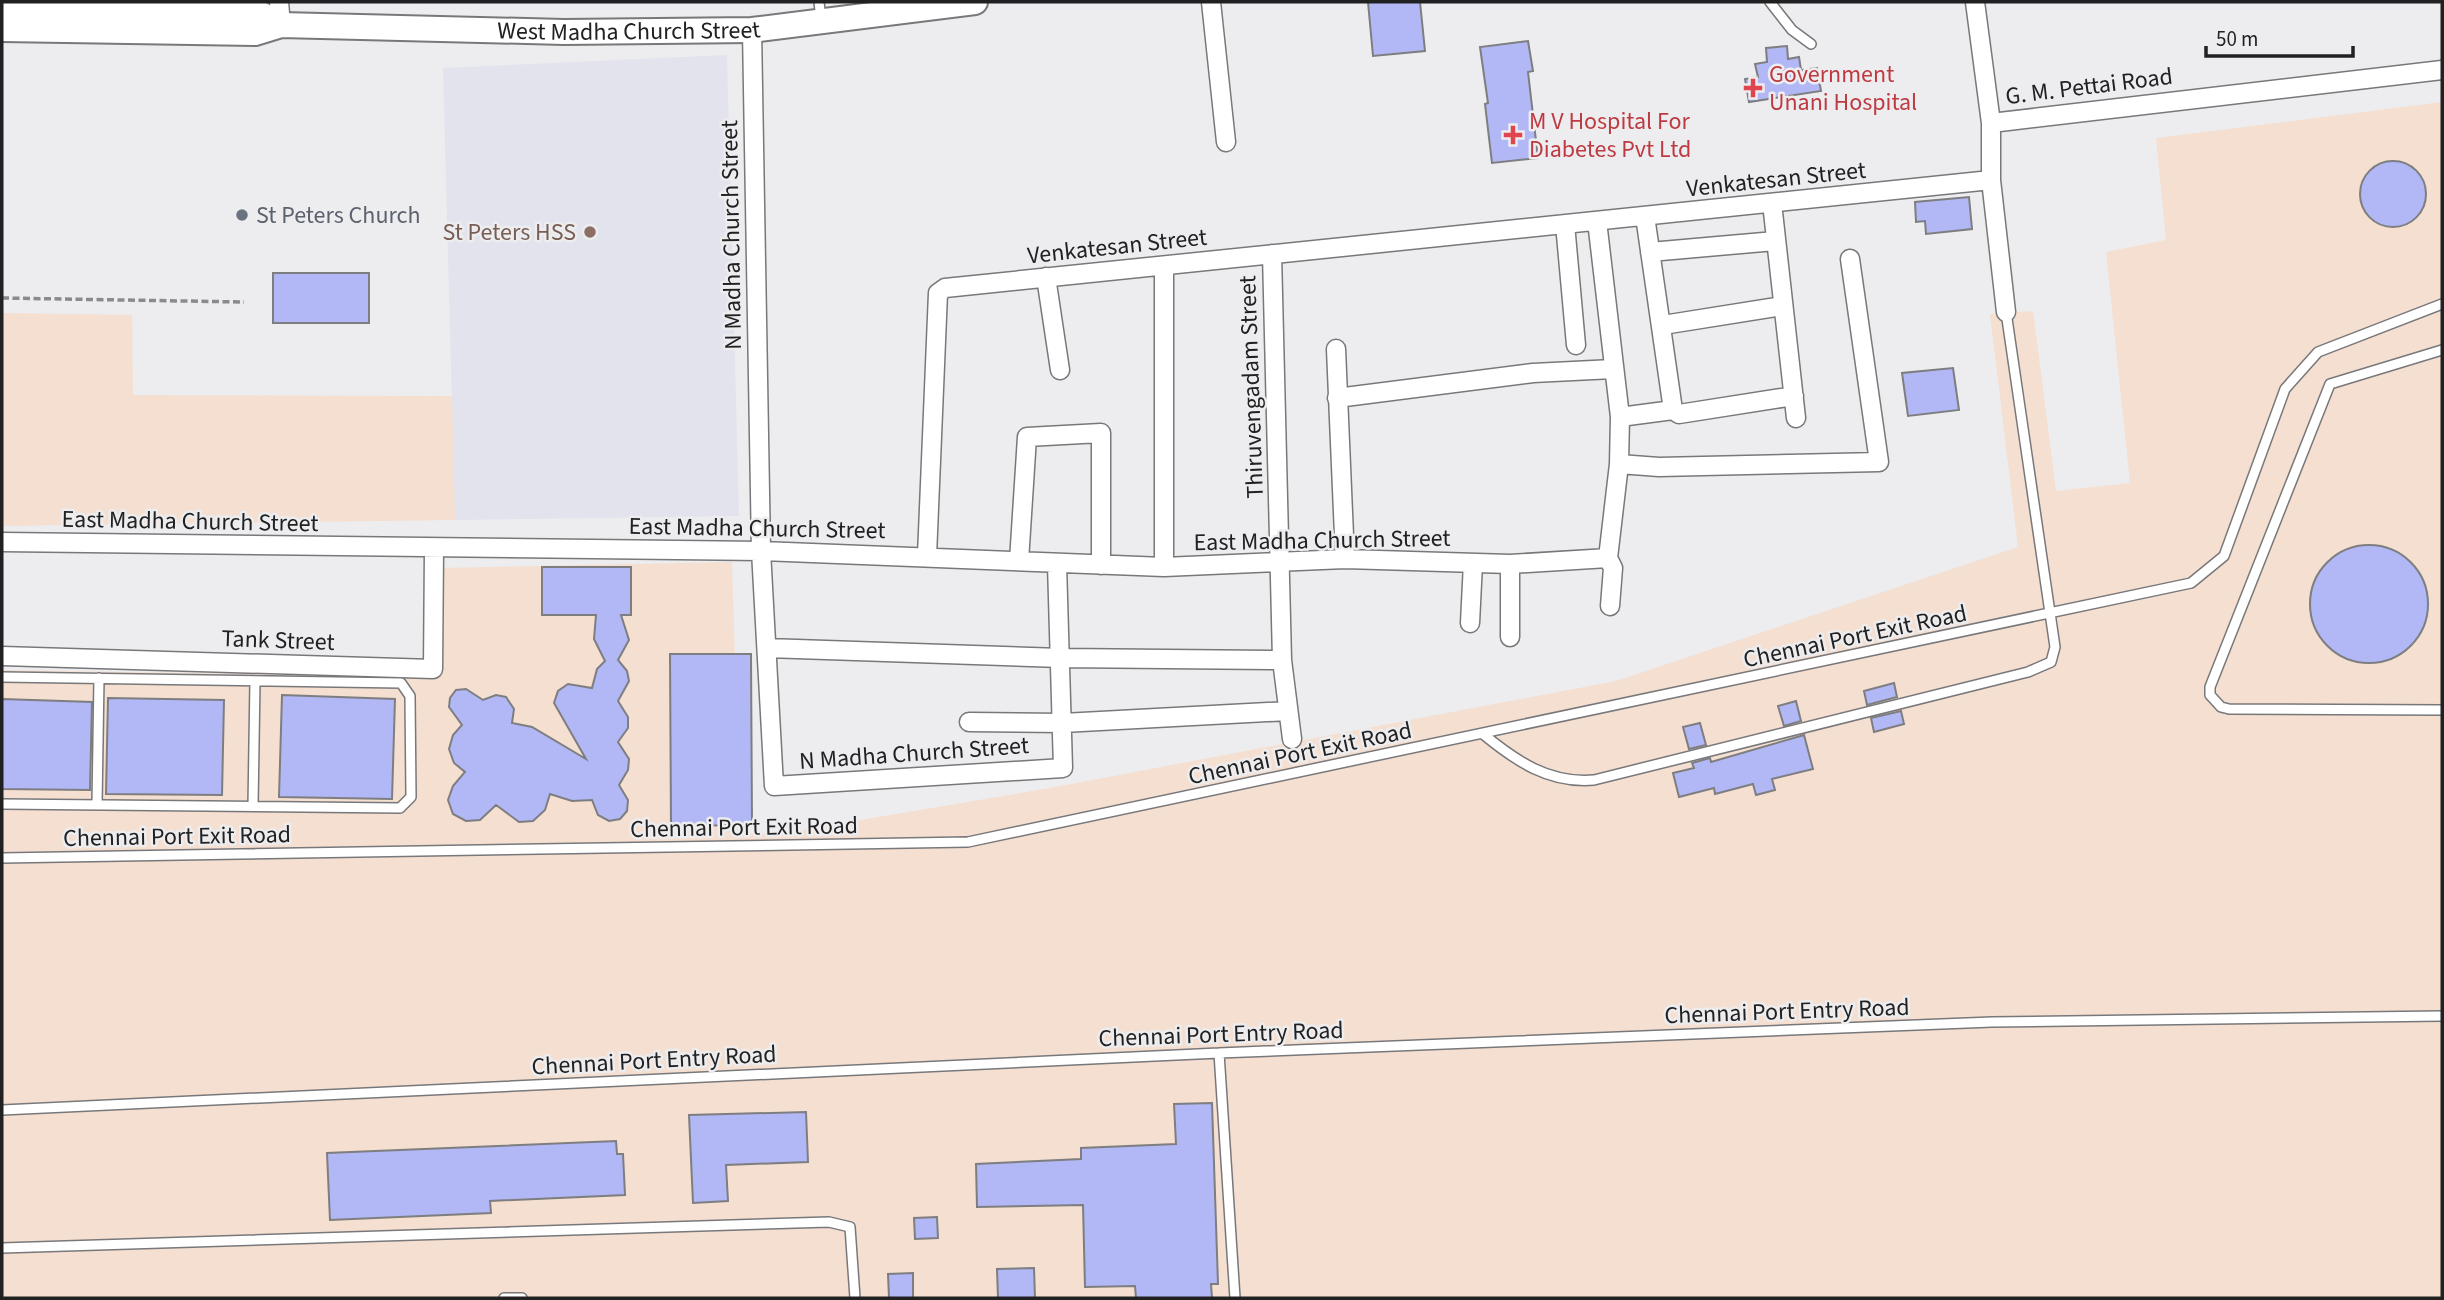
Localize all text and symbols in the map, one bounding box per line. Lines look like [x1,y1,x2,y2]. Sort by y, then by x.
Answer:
street label: West Madha Church Street [497,12,762,50]
scale bar [2206,14,2353,58]
text: 50 m [2216,24,2258,54]
place label: Government Unani Hospital [1769,57,1917,120]
street label: G. M. Pettai Road [2004,59,2175,114]
marker: Government Unani Hospital [1743,78,1763,98]
place label: M V Hospital For Diabetes Pvt Ltd [1529,104,1691,167]
street label: N Madha Church Street [712,120,751,350]
marker: M V Hospital For Diabetes Pvt Ltd [1503,125,1523,145]
street label: Venkatesan Street [1685,153,1868,206]
place label: St Peters Church [256,198,421,233]
marker: St Peters Church [234,207,250,223]
place label: St Peters HSS [442,215,576,250]
street label: Venkatesan Street [1026,220,1209,273]
marker: St Peters HSS [582,224,598,240]
street label: Thiruvengadam Street [1230,275,1273,499]
street label: East Madha Church Street [61,502,319,541]
street label: East Madha Church Street [628,509,886,548]
street label: East Madha Church Street [1193,521,1451,560]
street label: Chennai Port Exit Road [1740,596,1970,677]
street label: Tank Street [221,621,335,660]
street label: Chennai Port Exit Road [1185,713,1415,794]
street label: N Madha Church Street [798,728,1030,779]
street label: Chennai Port Exit Road [630,808,858,847]
street label: Chennai Port Exit Road [63,817,291,856]
street label: Chennai Port Entry Road [1664,990,1910,1033]
street label: Chennai Port Entry Road [1098,1013,1344,1056]
street label: Chennai Port Entry Road [531,1037,777,1084]

